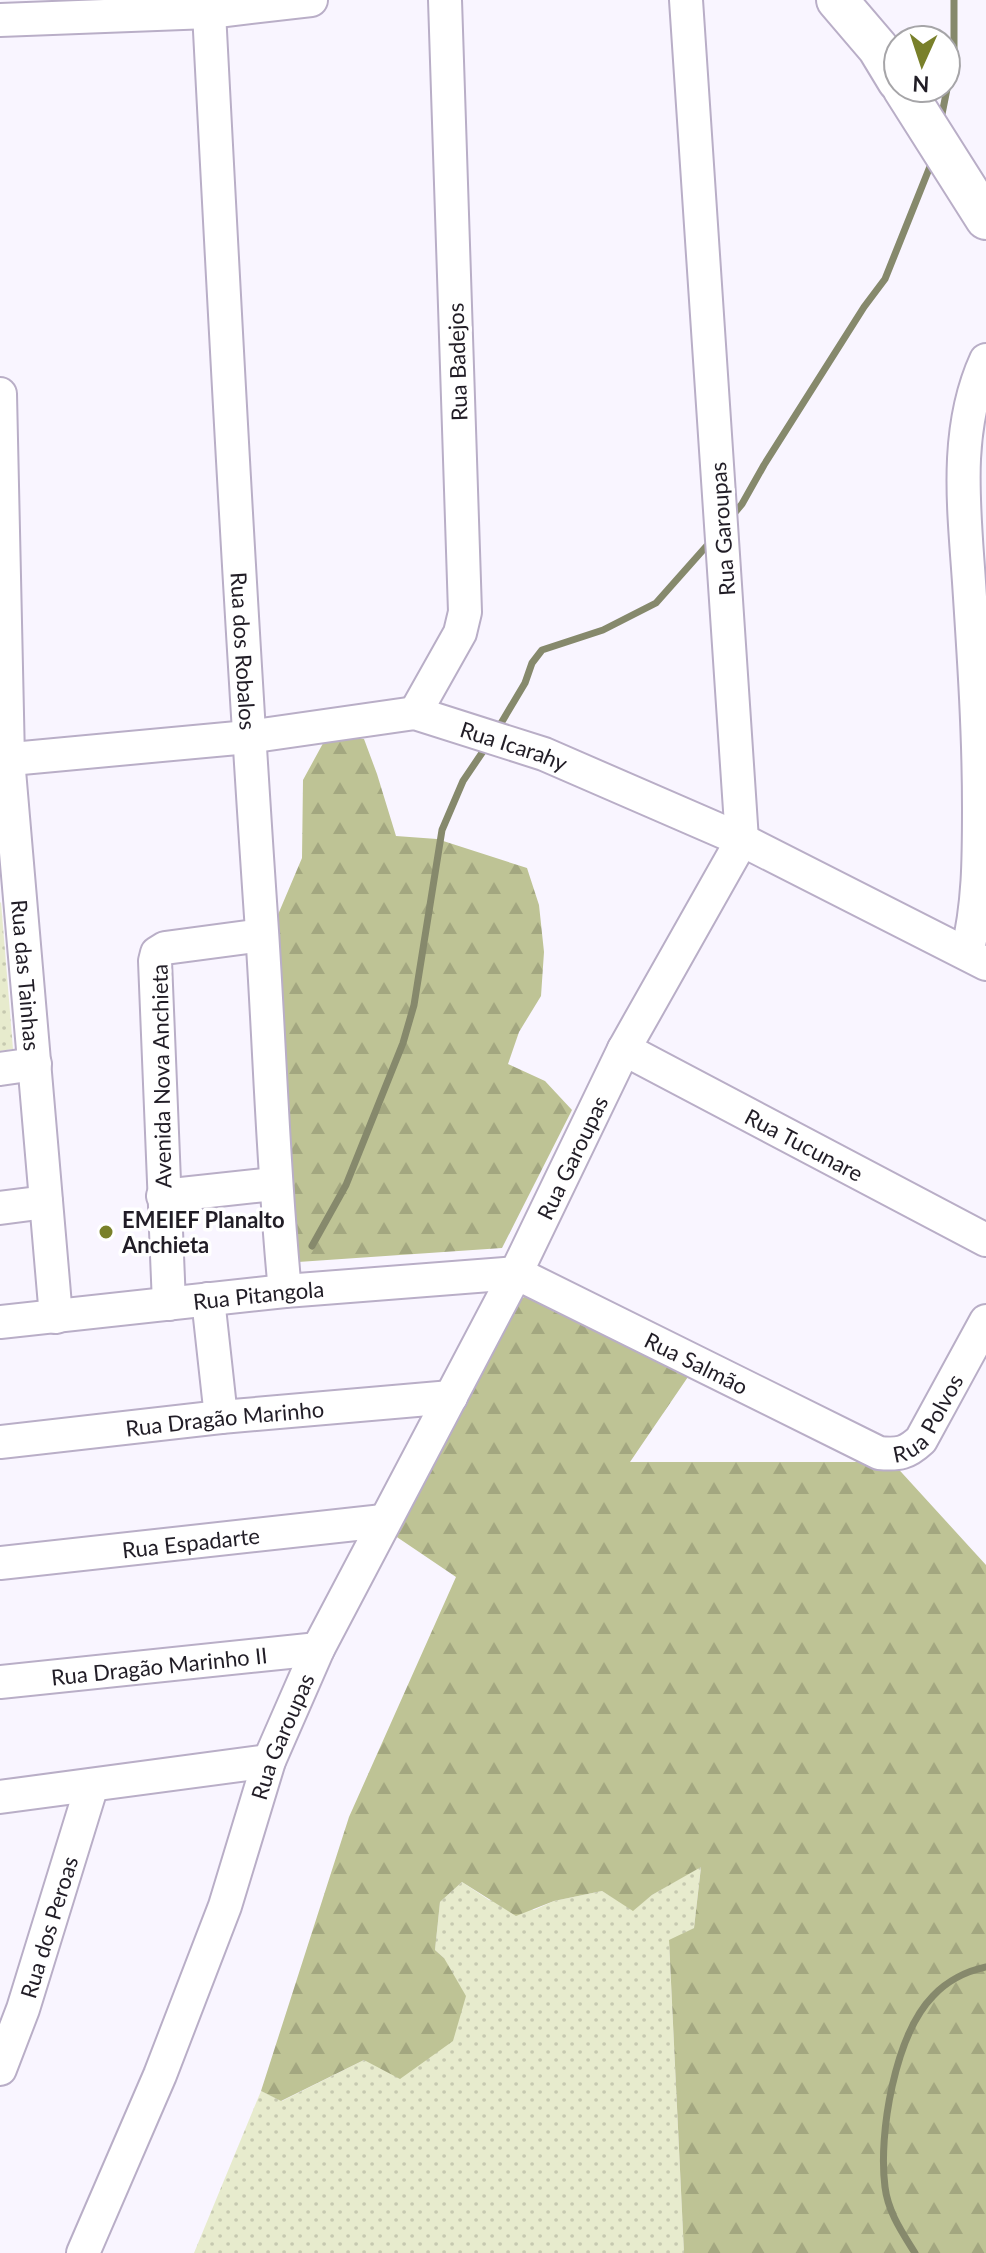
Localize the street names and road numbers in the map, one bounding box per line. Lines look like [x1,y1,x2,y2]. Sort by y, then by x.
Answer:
street label: Rua Badejos [441,302,473,422]
street label: Rua Garoupas [704,461,740,597]
street label: Rua dos Robalos [226,571,262,731]
street label: Rua Icarahy [457,715,573,776]
street label: Rua das Tainhas [7,898,47,1052]
street label: Avenida Nova Anchieta [146,964,176,1188]
street label: Rua Garoupas [530,1091,613,1224]
street label: Rua Tucunare [741,1102,868,1186]
street label: Rua Pitangola [192,1275,325,1314]
street label: Rua Salmão [641,1326,753,1399]
street label: Rua Polvos [890,1369,968,1467]
street label: Rua Dragão Marinho [124,1395,325,1441]
street label: Rua Espadarte [121,1521,261,1563]
street label: Rua Dragão Marinho II [50,1641,269,1690]
street label: Rua Garoupas [245,1669,319,1803]
street label: Rua dos Peroas [14,1853,83,2001]

